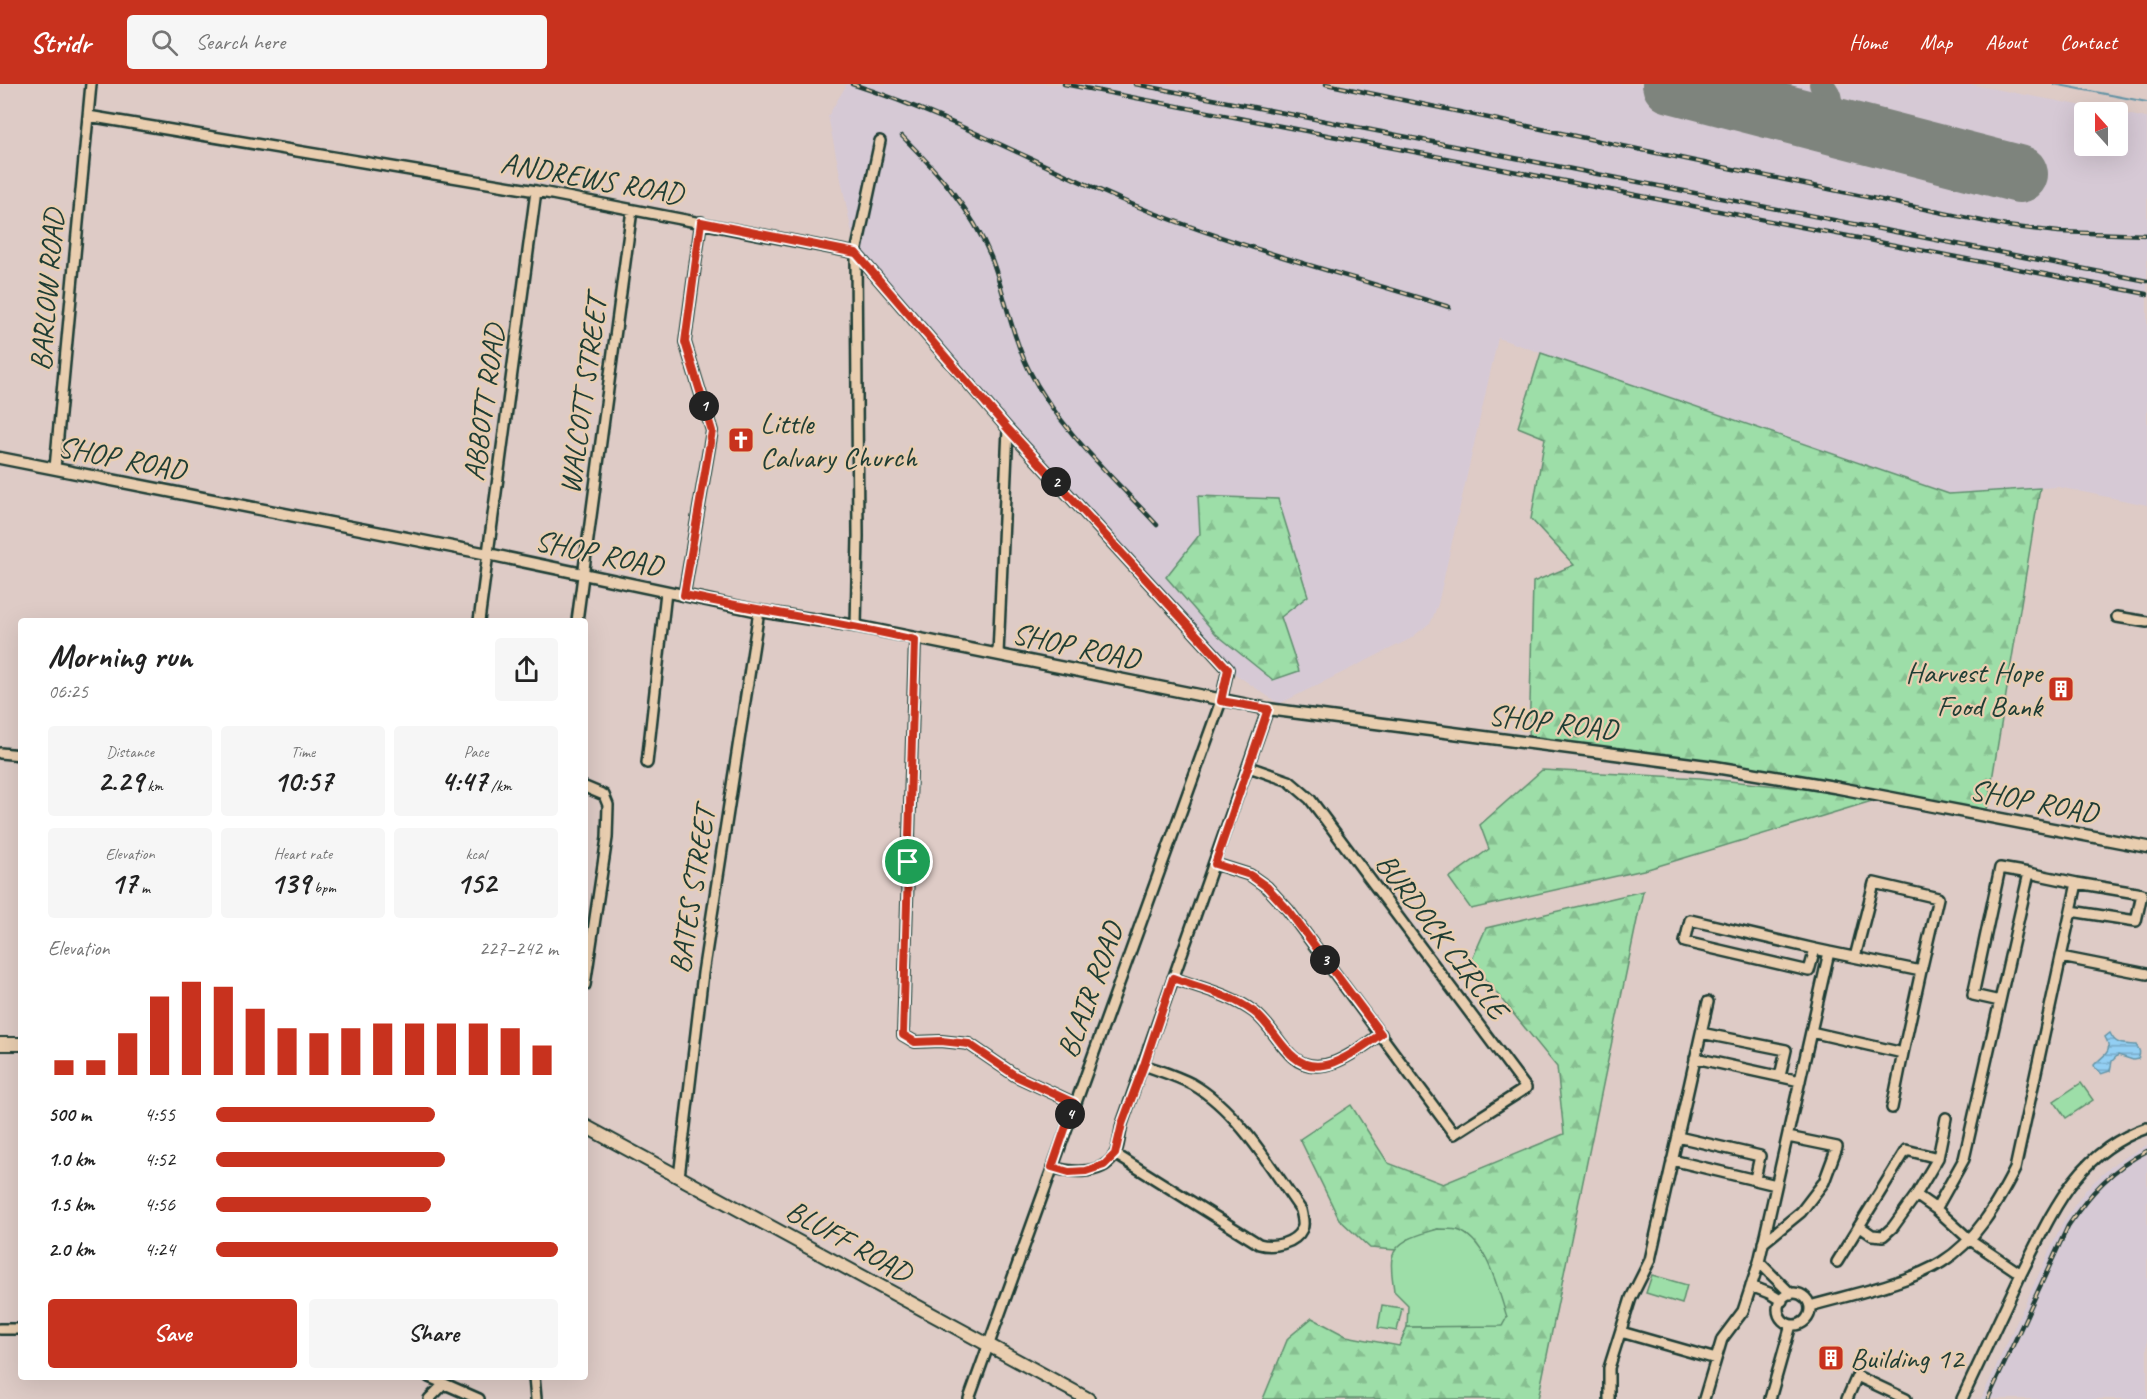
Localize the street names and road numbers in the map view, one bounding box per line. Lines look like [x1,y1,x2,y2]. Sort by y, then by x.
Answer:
street label: ANDREWS ROAD [498,143,689,213]
street label: BARLOW ROAD [21,205,73,372]
street label: WALCOTT STREET [550,287,617,496]
street label: ABBOTT ROAD [454,320,514,483]
street label: SHOP ROAD [55,427,192,490]
street label: SHOP ROAD [532,521,669,586]
street label: SHOP ROAD [1009,614,1146,679]
street label: SHOP ROAD [1486,695,1622,749]
street label: SHOP ROAD [1967,770,2104,833]
street label: BATES STREET [660,798,725,976]
street label: BURDOCK CIRCLE [1367,846,1519,1030]
street label: BLAIR ROAD [1048,915,1133,1063]
street label: BLUFF ROAD [780,1191,921,1292]

